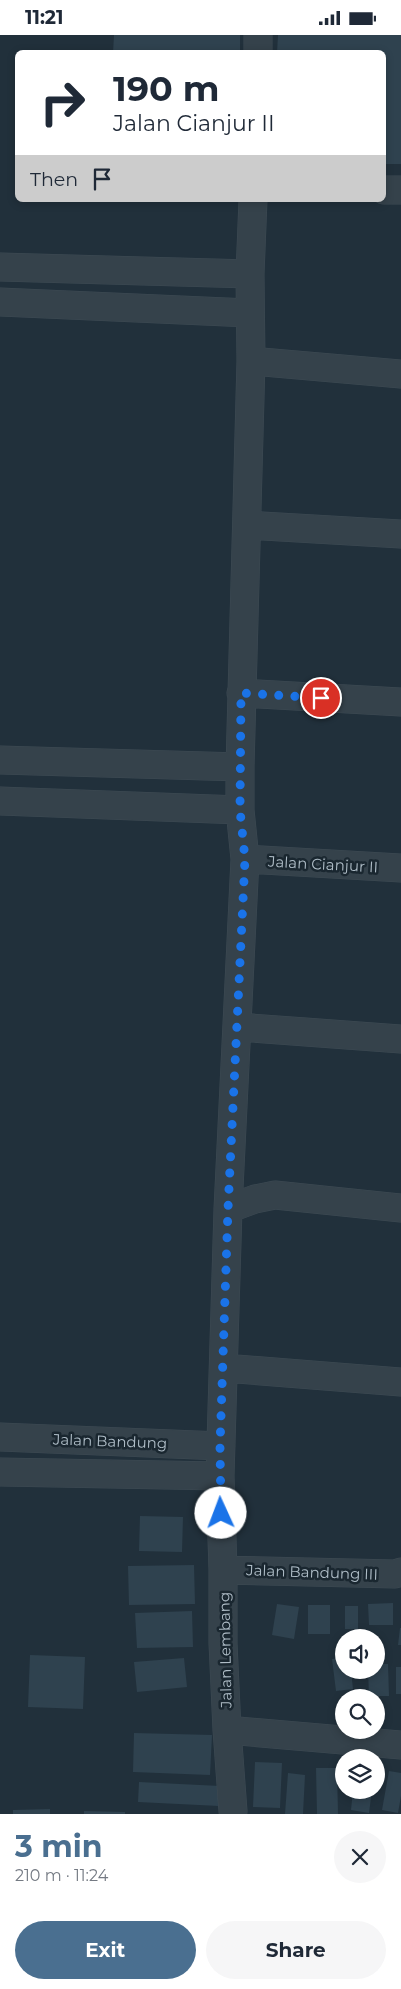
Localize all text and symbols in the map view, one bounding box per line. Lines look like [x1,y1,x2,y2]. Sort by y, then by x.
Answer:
text: 11:21 [25,6,64,29]
text: 190 m [113,67,219,110]
icon: right [30,70,95,135]
text: Jalan Cianjur II [113,110,275,137]
icon: arrive [88,165,116,193]
text: Then [30,168,78,191]
pin [300,677,342,719]
icon: arrive [307,684,335,712]
street label: Jalan Cianjur II [266,852,379,876]
street label: Jalan Bandung [52,1429,167,1452]
position arrow [194,1486,246,1538]
street label: Jalan Bandung III [245,1560,378,1584]
street label: Jalan Lembang [214,1592,236,1709]
map controls [335,1629,385,1799]
button: sound [335,1629,385,1679]
button: search [335,1689,385,1739]
button: layers [335,1749,385,1799]
text: 3 min [15,1828,102,1865]
button: close [334,1831,386,1883]
text: 210 m · 11:24 [15,1866,108,1885]
button: Exit [15,1921,196,1979]
button: Share [206,1921,386,1979]

